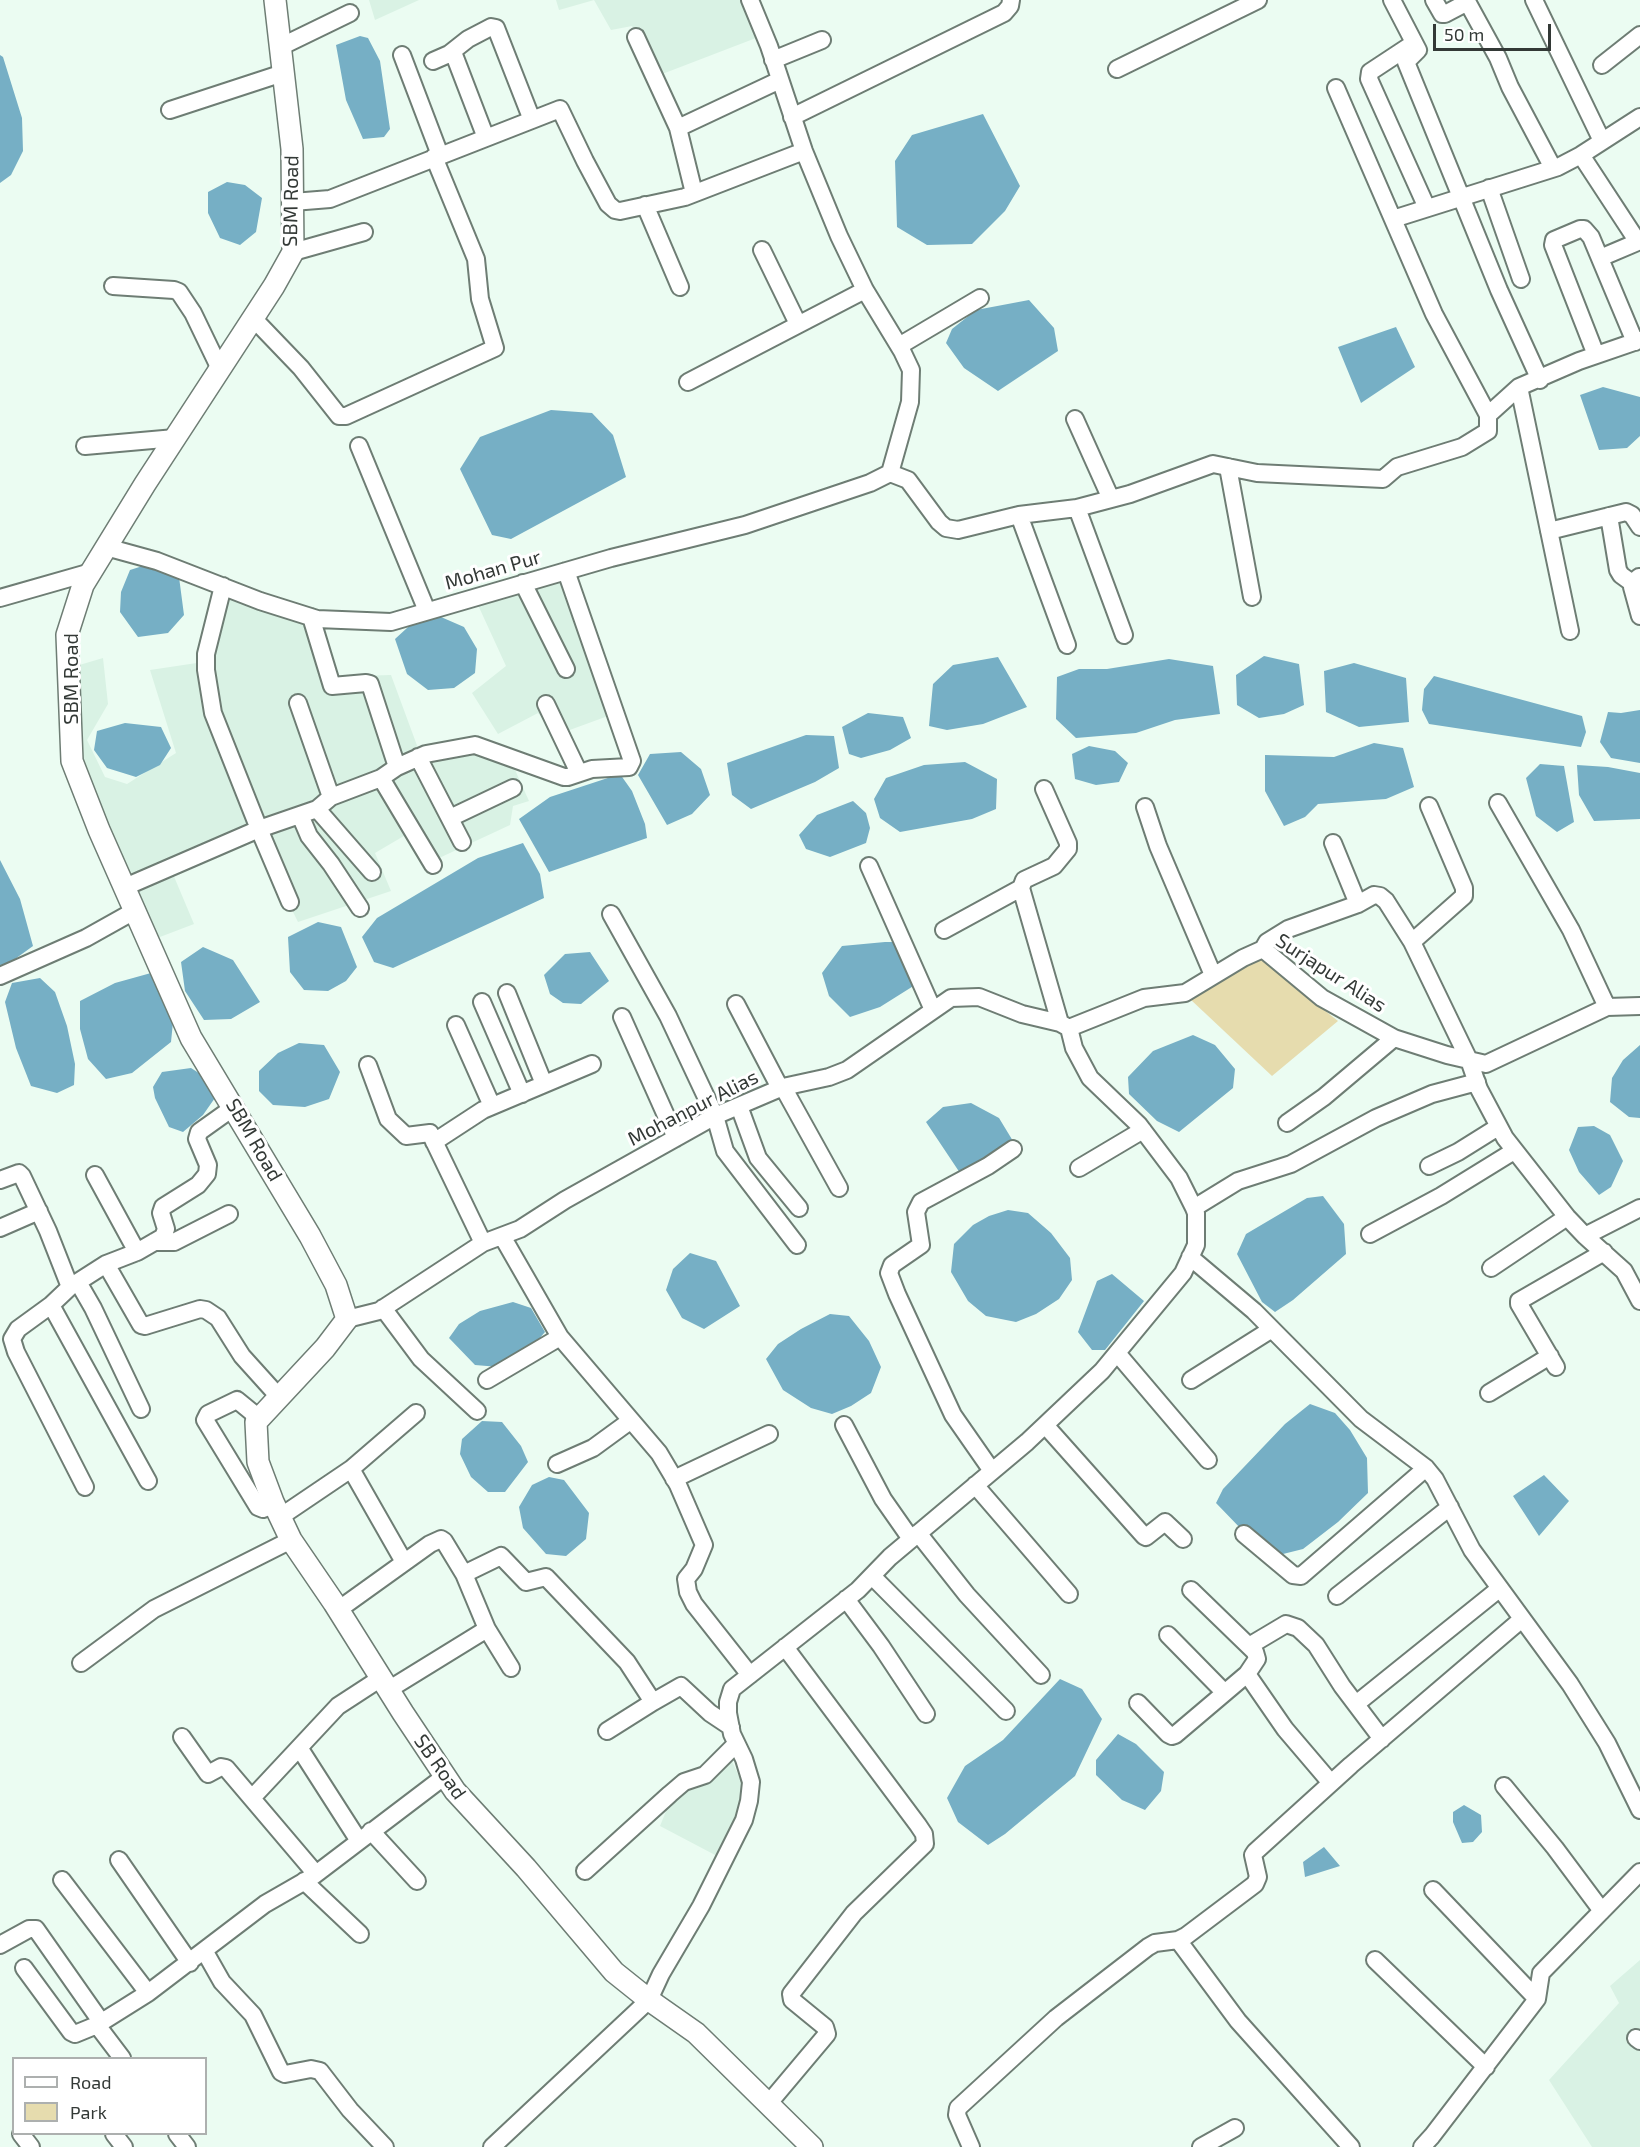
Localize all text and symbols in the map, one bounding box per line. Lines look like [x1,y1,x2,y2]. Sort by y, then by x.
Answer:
scale bar [1436,12,1554,50]
text: 50 m [1444,23,1484,45]
street label: SBM Road [278,155,304,247]
street label: Mohan Pur [442,545,544,595]
street label: SBM Road [59,633,83,725]
street label: Surjapur Alias [1271,928,1391,1018]
street label: Mohanpur Alias [624,1065,762,1151]
street label: SBM Road [221,1094,287,1186]
street label: SB Road [409,1730,471,1804]
legend [12,2057,207,2135]
text: Road [70,2071,111,2093]
text: Park [70,2101,107,2123]

